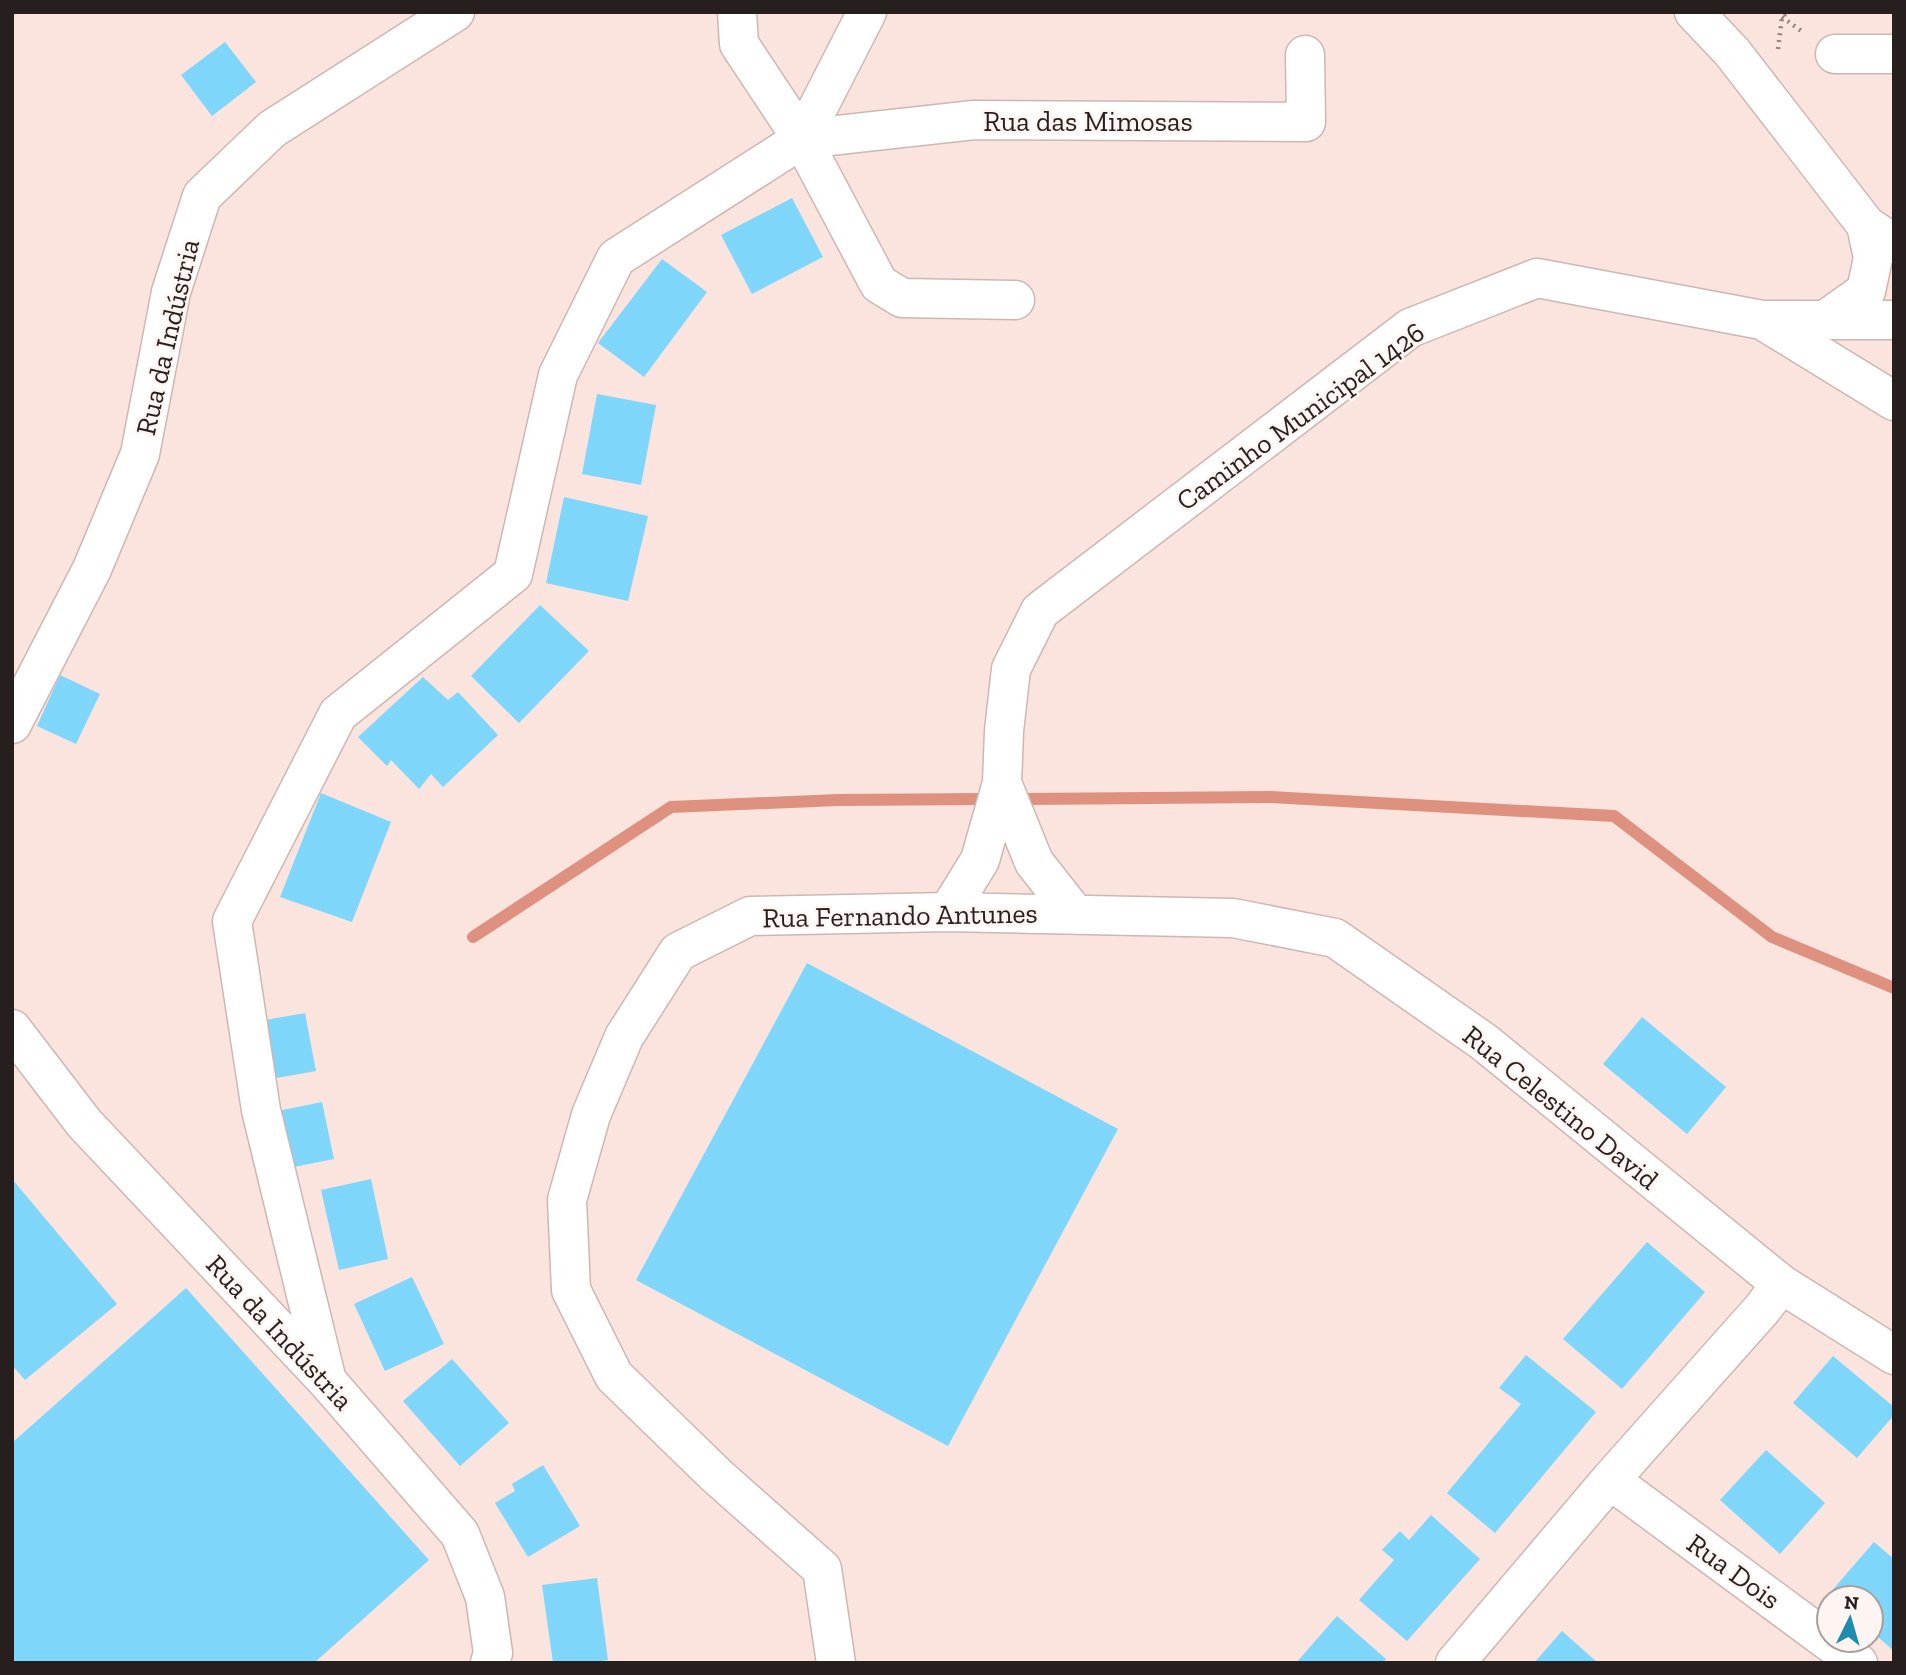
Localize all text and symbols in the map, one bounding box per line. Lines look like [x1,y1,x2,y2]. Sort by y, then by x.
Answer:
street label: Rua das Mimosas [983,105,1193,138]
street label: Rua da Indústria [129,235,206,438]
street label: Caminho Municipal 1426 [1170,315,1431,517]
street label: Rua Fernando Antunes [762,897,1038,934]
street label: Rua Celestino David [1456,1018,1665,1196]
street label: Rua da Indústria [199,1248,360,1417]
street label: Rua Dois [1681,1527,1787,1616]
north arrow [1815,1584,1885,1654]
text: N [1843,1590,1860,1615]

